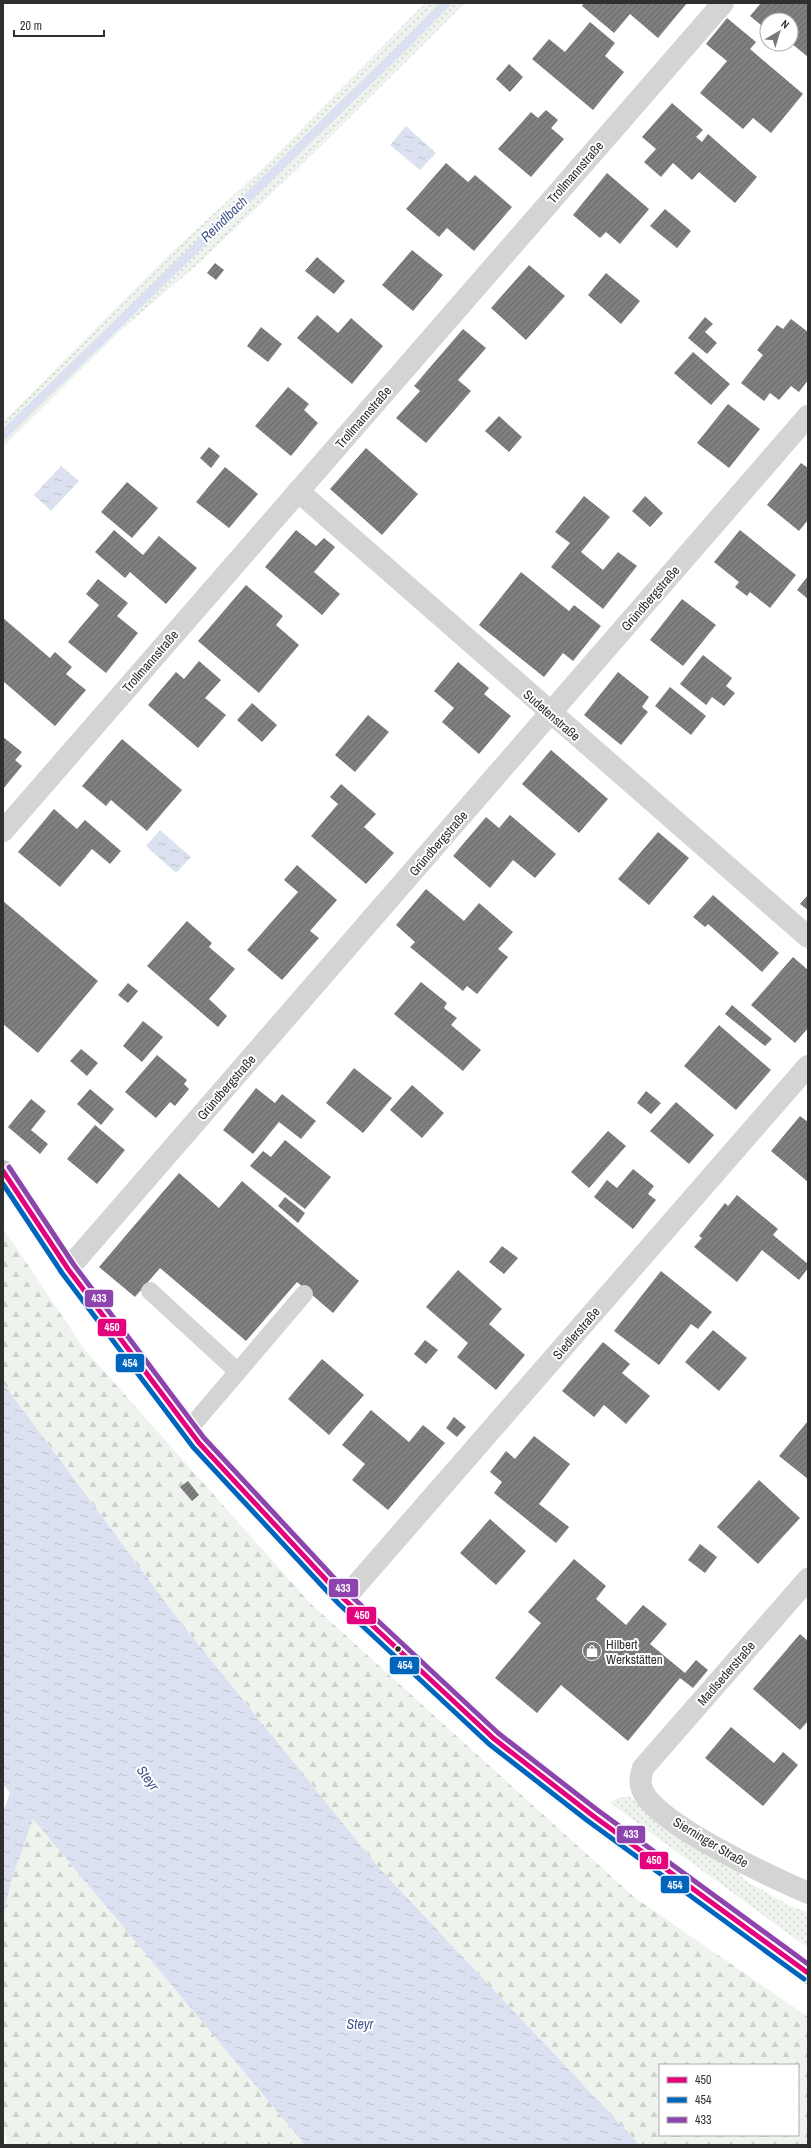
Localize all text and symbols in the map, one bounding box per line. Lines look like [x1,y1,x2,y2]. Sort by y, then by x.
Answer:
scale bar [14,12,104,38]
north arrow [759,12,799,52]
text: N [778,17,792,32]
text: 20 m [20,18,42,34]
street label: Trollmannstraße [544,138,607,207]
water label: Reindlbach [197,192,251,246]
street label: Trollmannstraße [332,383,395,452]
street label: Gründbergstraße [617,562,683,635]
street label: Trollmannstraße [119,627,182,696]
street label: Sudetenstraße [520,686,584,745]
street label: Gründbergstraße [405,807,471,880]
street label: Gründbergstraße [193,1051,259,1124]
line badge: 433 [84,1289,114,1308]
text: 433 [91,1291,107,1305]
street label: Siedlerstraße [549,1304,604,1363]
line badge: 450 [97,1318,127,1337]
text: 450 [104,1320,120,1334]
line badge: 454 [115,1353,145,1373]
text: 454 [122,1356,138,1370]
line badge: 433 [328,1578,359,1598]
text: 433 [335,1581,351,1595]
line badge: 450 [346,1606,377,1625]
text: 450 [354,1608,370,1622]
place label: Hilbert Werkstätten [606,1636,663,1668]
street label: Madlsederstraße [694,1638,759,1709]
shop icon: Hilbert Werkstätten [581,1640,603,1662]
unlabelled marker [393,1644,403,1654]
line badge: 454 [389,1656,420,1675]
text: 454 [397,1658,413,1672]
water label: Steyr [133,1762,164,1795]
street label: Sierninger Straße [670,1813,751,1872]
line badge: 433 [616,1825,646,1844]
text: 433 [623,1827,639,1841]
line badge: 450 [639,1851,669,1870]
text: 450 [646,1853,662,1867]
line badge: 454 [660,1875,690,1894]
text: 454 [667,1878,683,1892]
water label: Steyr [347,2015,375,2033]
legend [659,2064,799,2136]
text: 450 [695,2072,711,2088]
text: 454 [695,2092,712,2108]
text: 433 [695,2112,711,2128]

